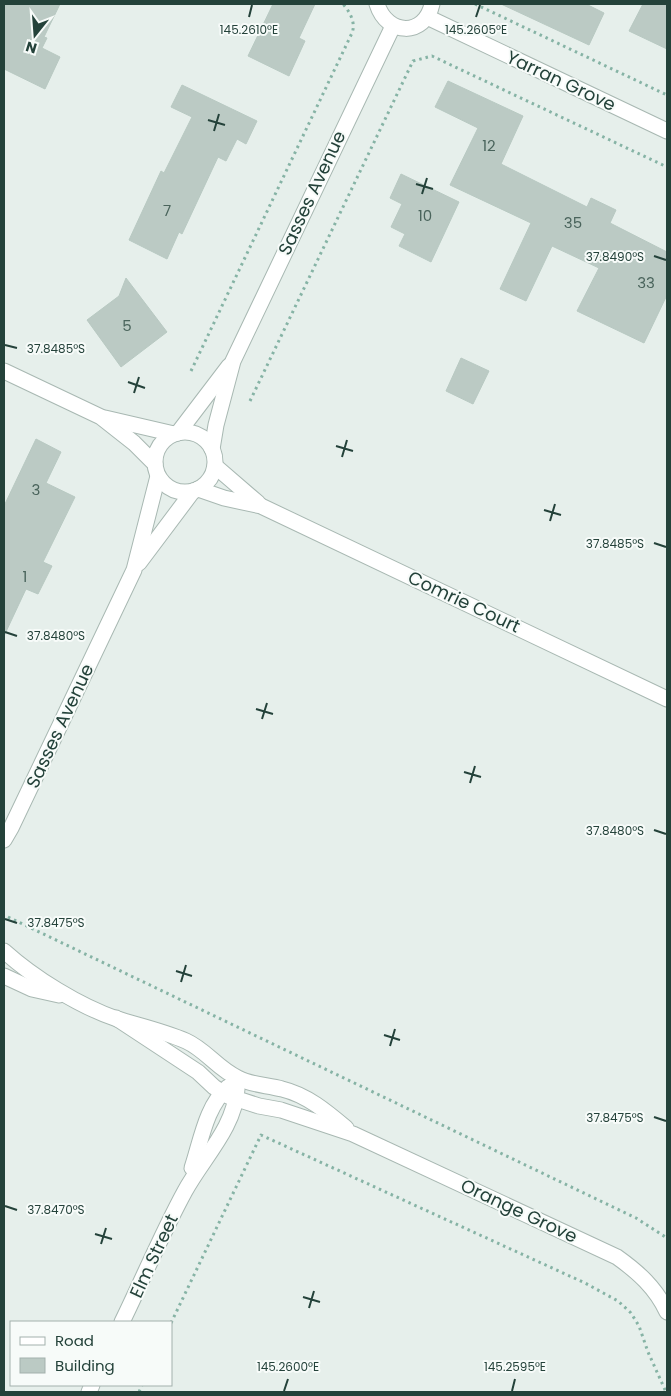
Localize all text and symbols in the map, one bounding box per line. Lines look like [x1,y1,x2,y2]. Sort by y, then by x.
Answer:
north arrow [10,10,60,60]
text: 145.2610°E [220,21,278,38]
text: 145.2605°E [445,21,507,38]
text: N [23,36,39,59]
street label: Yarran Grove [502,44,620,117]
street label: Sasses Avenue [272,127,351,259]
house number: 12 [482,135,496,156]
house number: 7 [163,200,171,221]
house number: 10 [418,205,432,226]
house number: 35 [564,212,582,233]
text: 37.8490°S [586,248,644,265]
house number: 33 [637,272,655,293]
house number: 5 [122,315,132,336]
text: 37.8485°S [27,340,85,357]
house number: 3 [32,479,40,500]
text: 37.8485°S [586,535,644,552]
street label: Comrie Court [404,565,524,639]
house number: 1 [23,566,27,587]
text: 37.8480°S [27,627,85,644]
street label: Sasses Avenue [20,660,99,792]
text: 37.8480°S [586,822,644,839]
text: 37.8475°S [27,914,85,931]
text: 37.8475°S [586,1109,644,1126]
street label: Orange Grove [457,1173,582,1249]
text: 37.8470°S [27,1201,85,1218]
street label: Elm Street [123,1210,184,1302]
legend [10,1321,172,1386]
text: Road [55,1330,94,1351]
text: Building [55,1355,115,1376]
text: 145.2600°E [257,1358,319,1375]
text: 145.2595°E [484,1358,546,1375]

